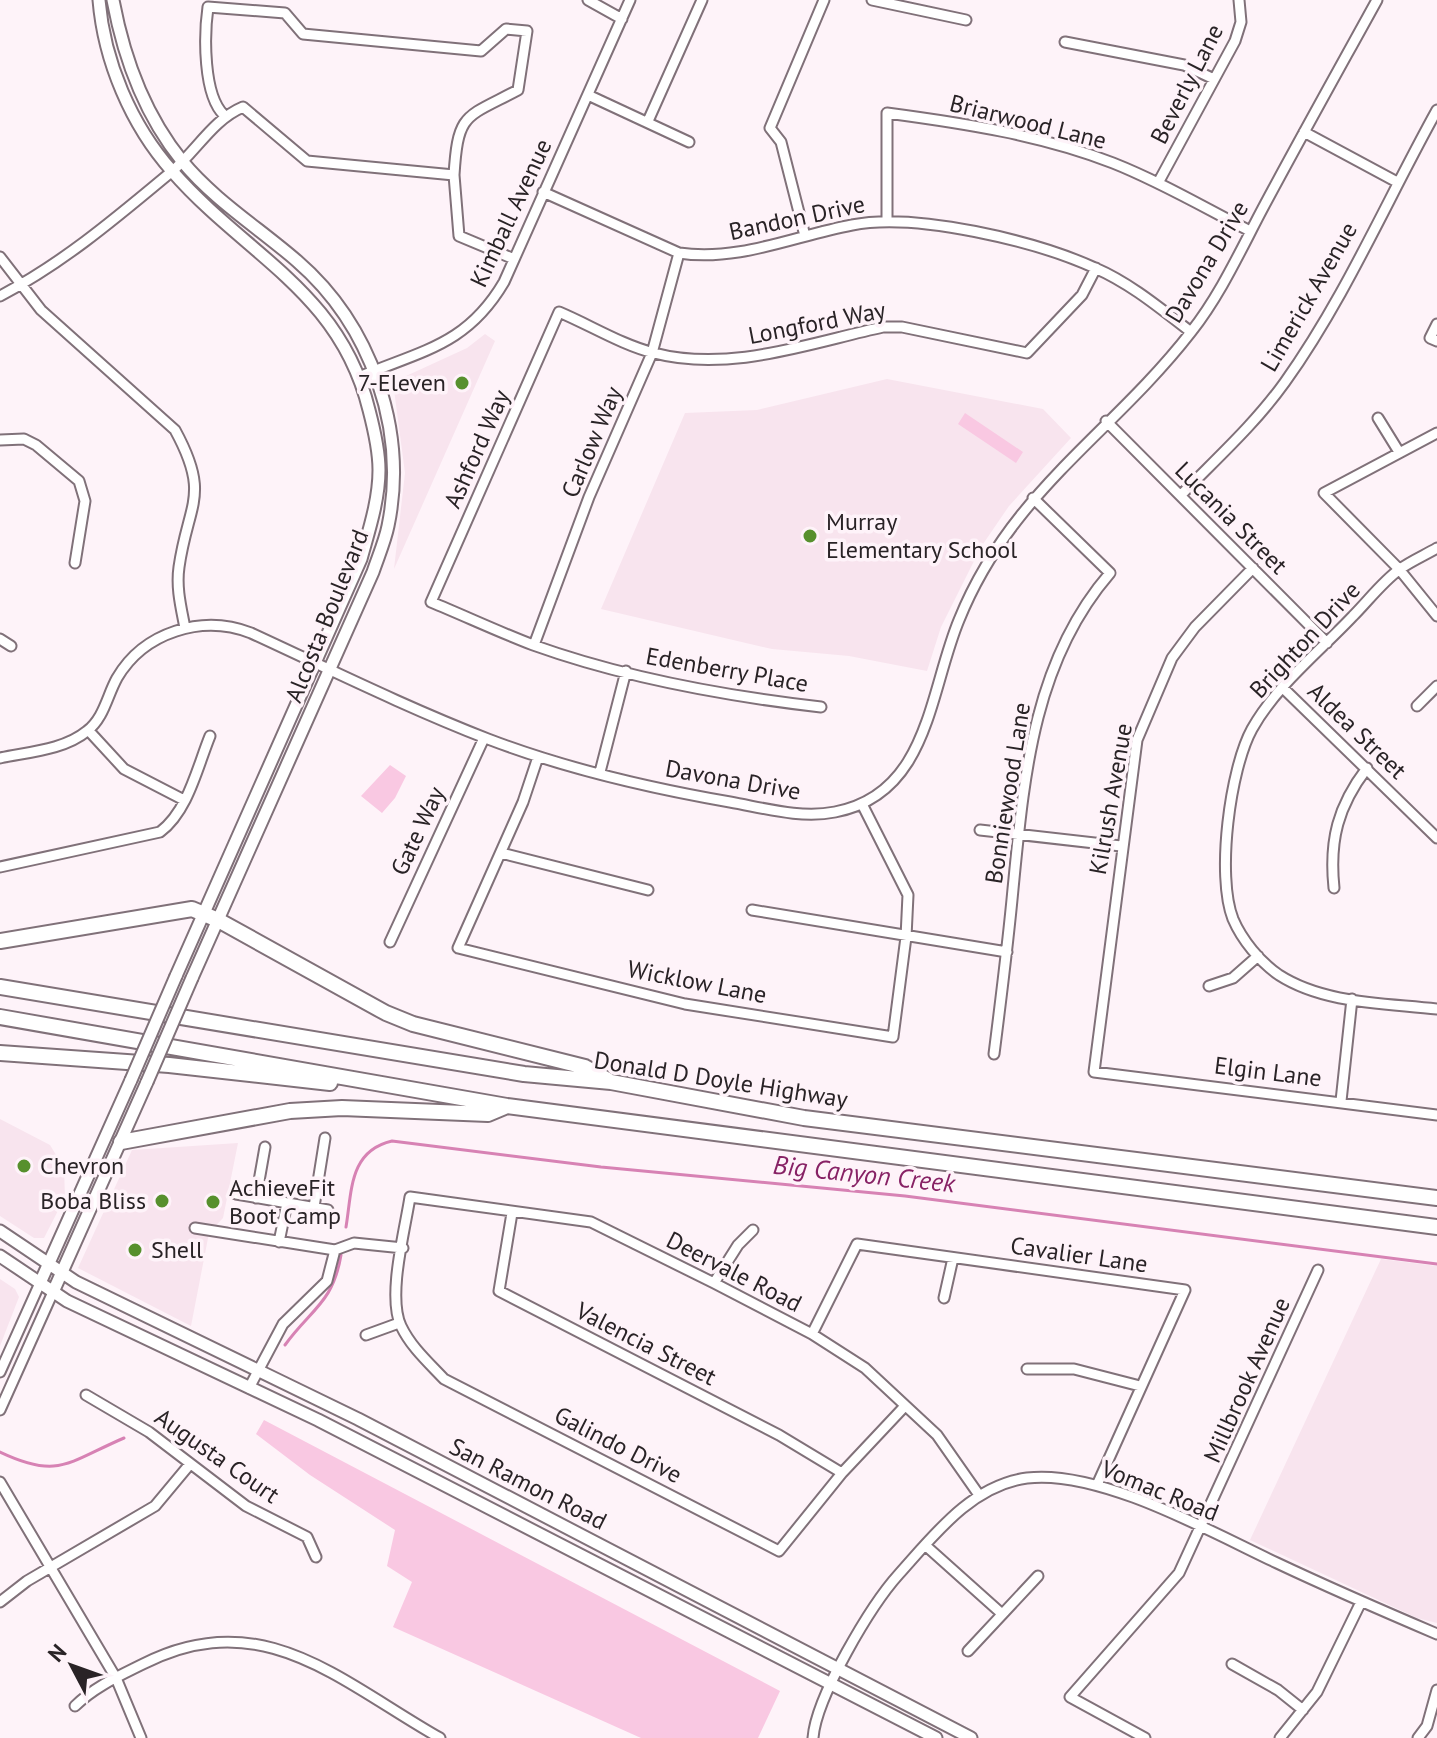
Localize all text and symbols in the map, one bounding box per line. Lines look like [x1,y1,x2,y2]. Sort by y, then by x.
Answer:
street label: Beverly Lane [1143,19,1230,149]
street label: Briarwood Lane [947,87,1110,156]
street label: Kimball Avenue [463,134,558,292]
street label: Bandon Drive [726,188,868,247]
street label: Davona Drive [1158,195,1255,328]
street label: Limerick Avenue [1253,217,1364,377]
street label: Longford Way [746,294,888,351]
place label: 7-Eleven [358,367,446,398]
marker: 7-Eleven [453,374,471,392]
street label: Carlow Way [554,381,629,502]
street label: Ashford Way [437,385,516,513]
street label: Lucania Street [1169,455,1294,580]
place label: Murray Elementary School [826,506,1017,565]
street label: Alcosta Boulevard [278,525,375,707]
marker: Murray Elementary School [801,527,819,545]
street label: Brighton Drive [1243,575,1367,705]
street label: Edenberry Place [644,640,811,699]
street label: Aldea Street [1301,676,1413,785]
street label: Bonniewood Lane [978,700,1037,886]
street label: Kilrush Avenue [1082,721,1139,877]
street label: Davona Drive [663,752,803,807]
street label: Gate Way [384,781,452,880]
street label: Wicklow Lane [625,953,769,1010]
street label: Donald D Doyle Highway [592,1044,850,1115]
street label: Elgin Lane [1213,1050,1323,1093]
water label: Big Canyon Creek [772,1148,958,1200]
place label: Chevron [40,1150,124,1181]
marker: Chevron [15,1157,33,1175]
place label: AchieveFit Boot Camp [229,1172,341,1231]
place label: Boba Bliss [40,1185,146,1216]
marker: Boba Bliss [153,1192,171,1210]
marker: AchieveFit Boot Camp [204,1193,222,1211]
street label: Deervale Road [661,1224,807,1319]
street label: Cavalier Lane [1009,1230,1150,1279]
place label: Shell [151,1234,203,1265]
marker: Shell [126,1241,144,1259]
street label: Millbrook Avenue [1196,1292,1297,1467]
street label: Valencia Street [570,1294,722,1392]
street label: Galindo Drive [549,1399,687,1490]
street label: Augusta Court [149,1401,286,1510]
street label: San Ramon Road [444,1431,612,1537]
street label: Vomac Road [1096,1453,1223,1528]
north arrow [32,1626,112,1706]
text: N [42,1638,72,1668]

